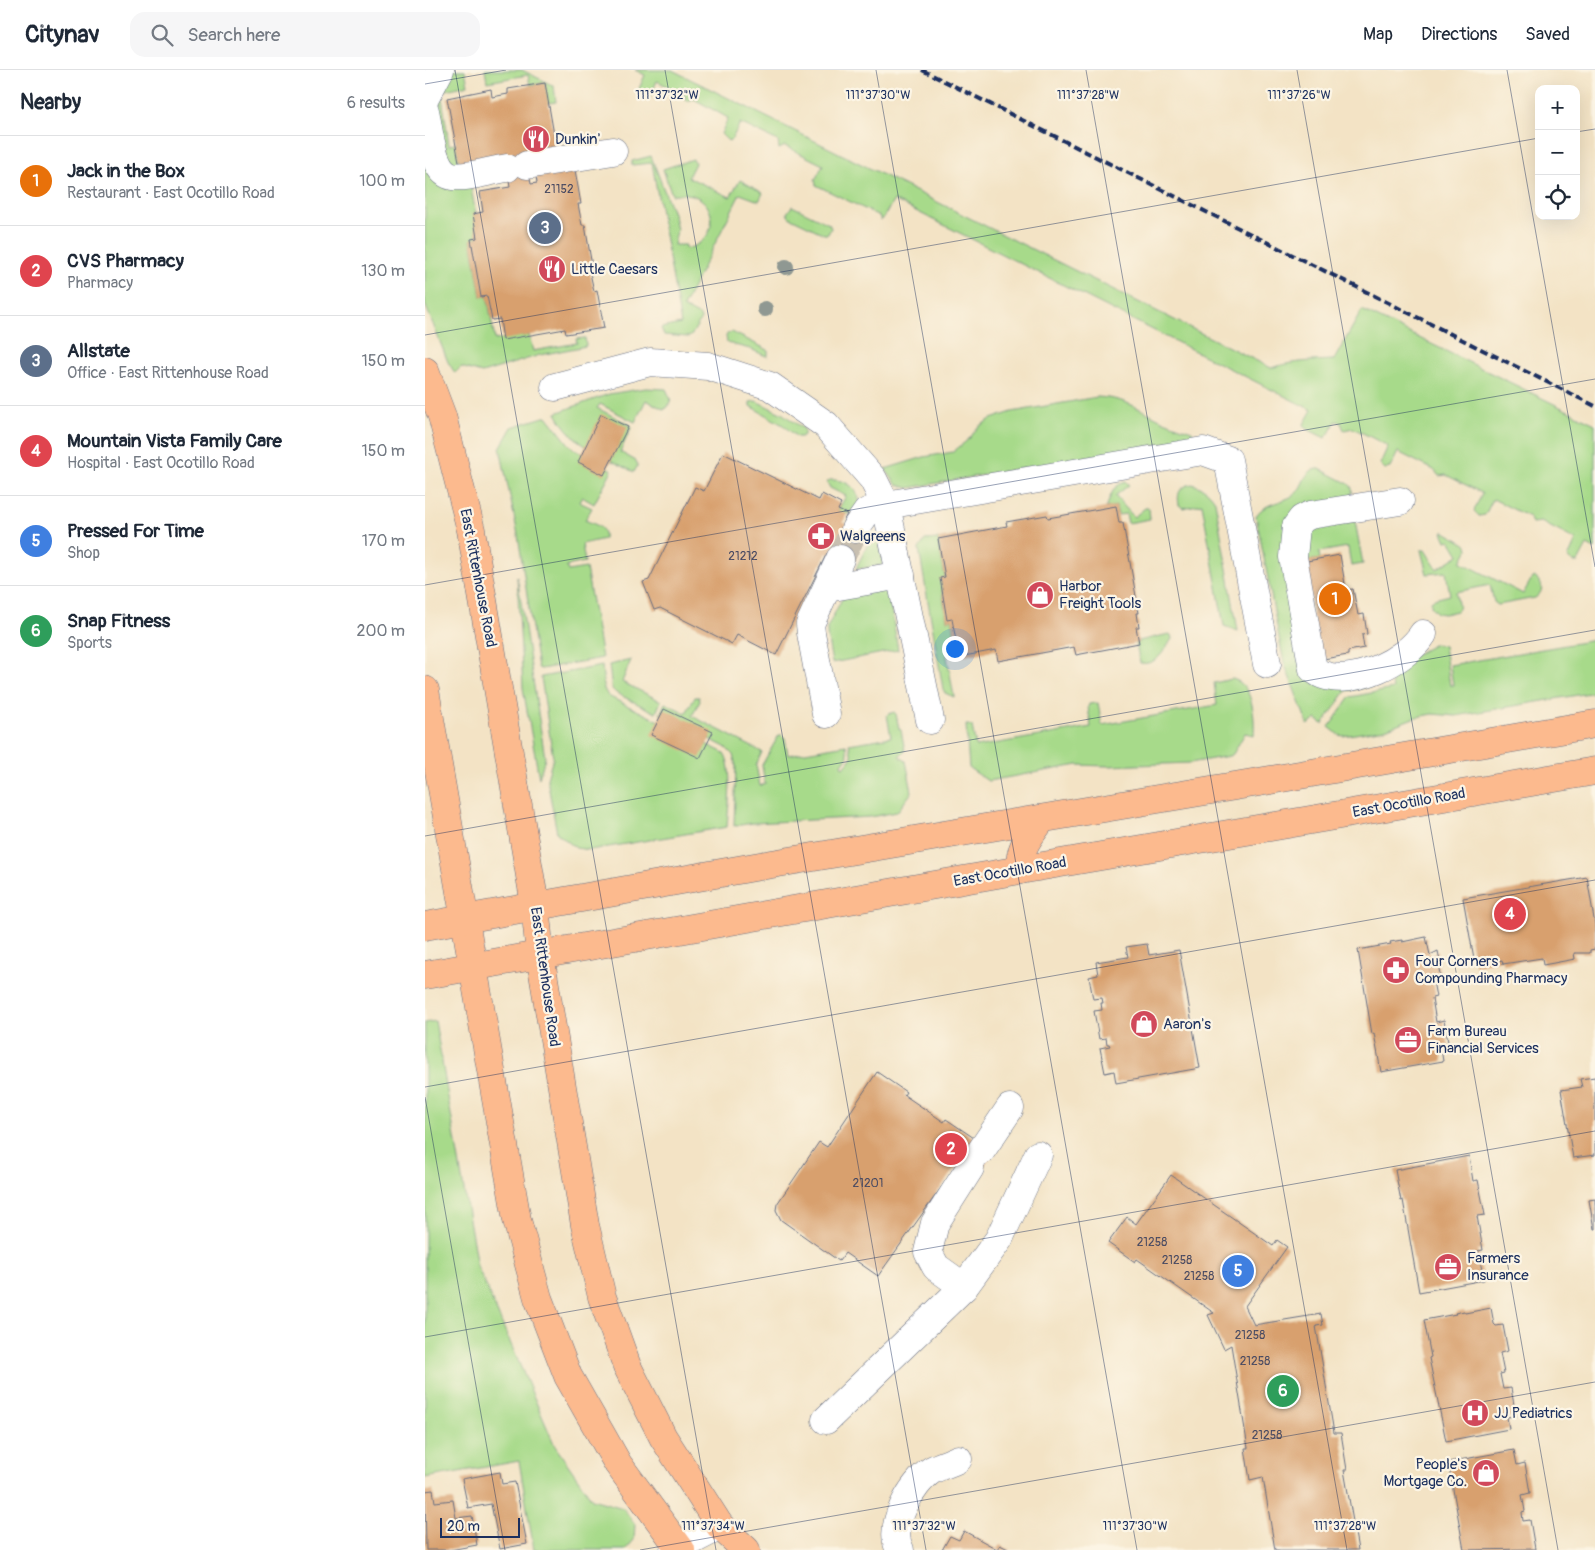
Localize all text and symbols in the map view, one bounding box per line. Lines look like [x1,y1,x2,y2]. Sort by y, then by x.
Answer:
search box [130,12,480,57]
text: Citynav [25,20,100,49]
icon: search [148,21,176,49]
text: Search here [188,23,280,47]
text: Map [1363,23,1393,46]
text: Directions [1421,23,1497,46]
text: Saved [1525,23,1570,46]
map controls [1535,85,1580,220]
button: + [1535,85,1580,130]
text: 111°37'32"W [635,88,699,103]
text: 111°37'30"W [846,88,910,103]
text: 111°37'28"W [1057,88,1119,103]
text: 111°37'26"W [1267,88,1331,103]
text: Nearby [20,89,81,116]
text: 6 results [347,93,405,113]
restaurant icon: Dunkin' [521,124,551,154]
place label: Dunkin' [555,130,600,149]
button: − [1535,130,1580,175]
text: Jack in the Box [67,159,185,183]
text: 1 [33,171,39,191]
text: 100 m [359,171,405,191]
button: locate [1535,175,1580,220]
house number: 21152 [544,182,574,197]
text: Restaurant · East Ocotillo Road [67,183,275,203]
pin: 3 [529,209,561,247]
text: CVS Pharmacy [67,249,184,273]
restaurant icon: Little Caesars [537,254,567,284]
place label: Little Caesars [571,260,658,279]
text: 2 [32,261,40,281]
text: 130 m [361,261,405,281]
text: Pharmacy [67,273,133,293]
text: Allstate [67,339,130,363]
text: 3 [32,351,40,371]
text: 150 m [361,351,405,371]
text: Office · East Rittenhouse Road [67,363,269,383]
text: Mountain Vista Family Care [67,429,282,453]
text: 4 [31,441,41,461]
text: 150 m [361,441,405,461]
text: Hospital · East Ocotillo Road [67,453,255,473]
street label: East Rittenhouse Road [455,507,501,649]
text: Pressed For Time [67,519,204,543]
pharmacy icon: Walgreens [806,521,836,551]
place label: Walgreens [840,527,906,546]
text: 5 [32,531,40,551]
text: 170 m [362,531,405,551]
text: Shop [67,543,100,563]
house number: 21212 [728,549,758,564]
place label: Harbor Freight Tools [1059,577,1142,613]
shop icon: Harbor Freight Tools [1025,580,1055,610]
pin: 1 [1319,580,1351,618]
text: Snap Fitness [67,609,170,633]
text: 6 [31,621,41,641]
text: 200 m [357,621,405,641]
text: Sports [67,633,112,653]
your location [942,636,968,662]
street label: East Ocotillo Road [1351,784,1467,822]
street label: East Ocotillo Road [952,853,1068,891]
pin: 4 [1494,895,1526,933]
street label: East Rittenhouse Road [526,906,564,1048]
place label: Four Corners Compounding Pharmacy [1415,952,1568,988]
pharmacy icon: Four Corners Compounding Pharmacy [1381,955,1411,985]
shop icon: Aaron's [1129,1009,1159,1039]
place label: Aaron's [1163,1015,1211,1034]
place label: Farm Bureau Financial Services [1427,1022,1539,1058]
office icon: Farm Bureau Financial Services [1393,1025,1423,1055]
pin: 2 [935,1130,967,1168]
house number: 21201 [853,1176,884,1191]
house number: 21258 [1137,1235,1167,1250]
place label: Farmers Insurance [1467,1249,1529,1285]
pin: 5 [1222,1252,1254,1290]
office icon: Farmers Insurance [1433,1252,1463,1282]
house number: 21258 [1162,1253,1192,1268]
house number: 21258 [1184,1269,1214,1284]
house number: 21258 [1235,1328,1265,1343]
house number: 21258 [1240,1354,1270,1369]
pin: 6 [1267,1372,1299,1410]
hospital icon: JJ Pediatrics [1460,1398,1490,1428]
place label: JJ Pediatrics [1494,1404,1573,1423]
house number: 21258 [1252,1428,1282,1443]
place label: People's Mortgage Co. [1383,1455,1467,1491]
shop icon: People's Mortgage Co. [1471,1458,1501,1488]
scale bar [440,1515,520,1538]
text: 20 m [447,1518,480,1535]
text: 111°37'34"W [681,1519,745,1534]
text: 111°37'32"W [892,1519,956,1534]
text: 111°37'30"W [1103,1519,1167,1534]
text: 111°37'28"W [1314,1519,1376,1534]

